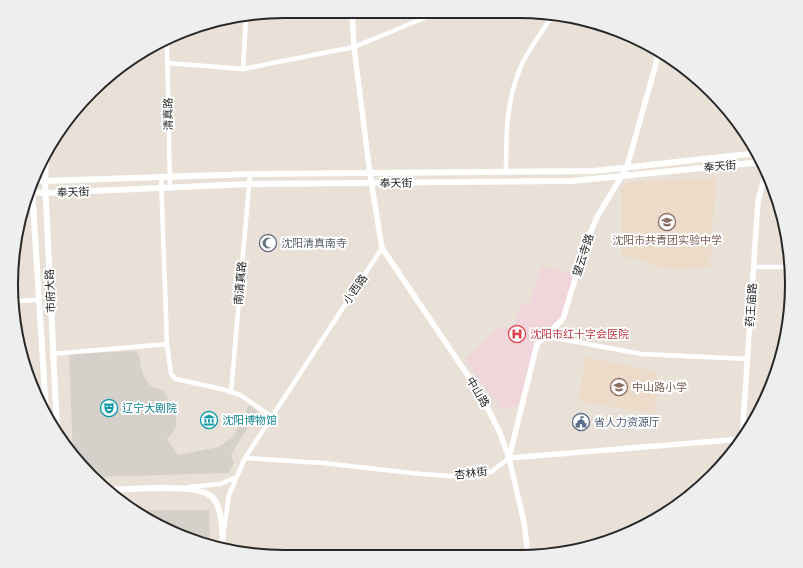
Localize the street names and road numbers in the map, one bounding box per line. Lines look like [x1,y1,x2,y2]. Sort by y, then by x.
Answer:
street label: 清真路 [161,97,176,131]
street label: 奉天街 [703,158,737,175]
street label: 奉天街 [379,176,413,191]
street label: 奉天街 [56,184,90,201]
street label: 望云寺路 [570,232,597,278]
street label: 南清真路 [231,260,250,306]
street label: 市府大路 [42,269,59,313]
street label: 小西路 [340,271,371,307]
street label: 药王庙路 [742,283,761,328]
street label: 中山路 [463,374,492,410]
street label: 杏林街 [454,464,488,483]

